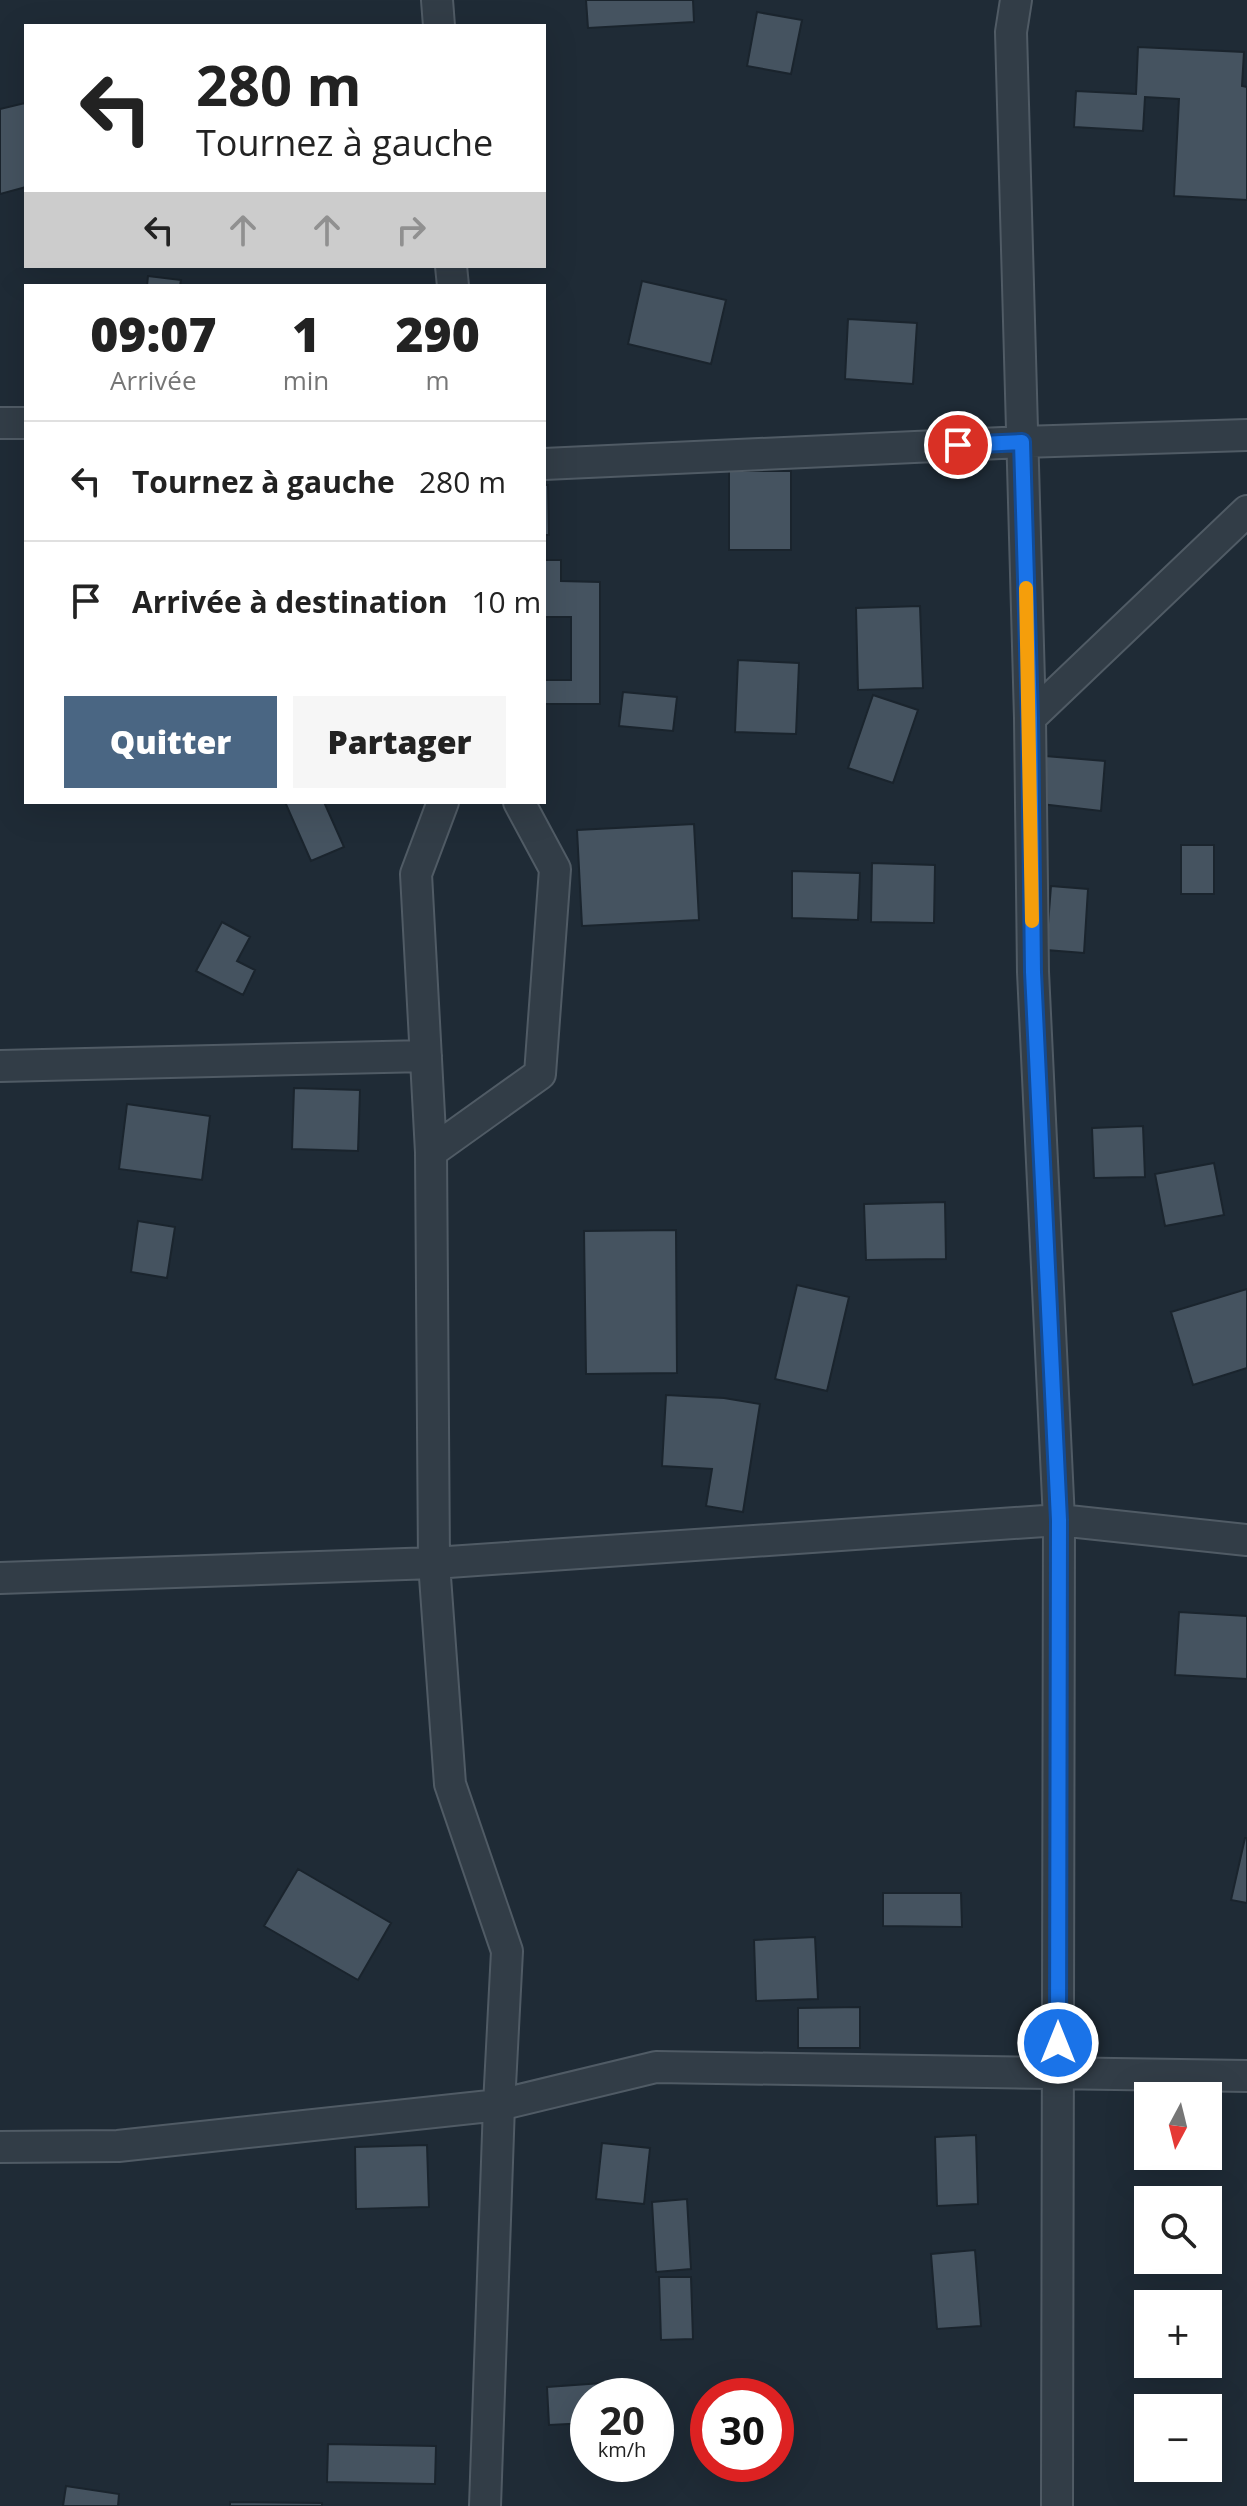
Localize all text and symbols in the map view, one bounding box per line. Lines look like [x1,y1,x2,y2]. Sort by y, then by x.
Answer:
text: 280 m [196,46,362,122]
icon: left [64,56,168,160]
text: Tournez à gauche [196,118,493,167]
icon: left [137,208,181,252]
icon: ahead [221,208,265,252]
icon: ahead [305,208,349,252]
icon: right [389,208,433,252]
text: 09:07 [90,301,217,366]
text: 1 [292,301,320,366]
text: 290 [395,301,480,366]
text: Arrivée [110,362,197,398]
text: min [283,362,329,398]
text: m [426,362,450,398]
pin [924,411,992,479]
icon: arrive [936,423,980,467]
icon: left [64,459,108,503]
text: Tournez à gauche [132,461,395,502]
text: 280 m [419,461,506,502]
icon: arrive [64,579,108,623]
text: Arrivée à destination [132,581,447,622]
text: 10 m [471,581,541,622]
button: Quitter [64,696,277,788]
button: Partager [293,696,506,788]
position arrow [1016,2001,1100,2085]
north arrow [1134,2082,1222,2170]
map controls [1134,2082,1222,2482]
button: search [1134,2186,1222,2274]
button: + [1134,2290,1222,2378]
speed limit sign: 30 [690,2378,794,2482]
text: 20 [599,2392,645,2447]
button: − [1134,2394,1222,2482]
text: km/h [598,2436,646,2463]

